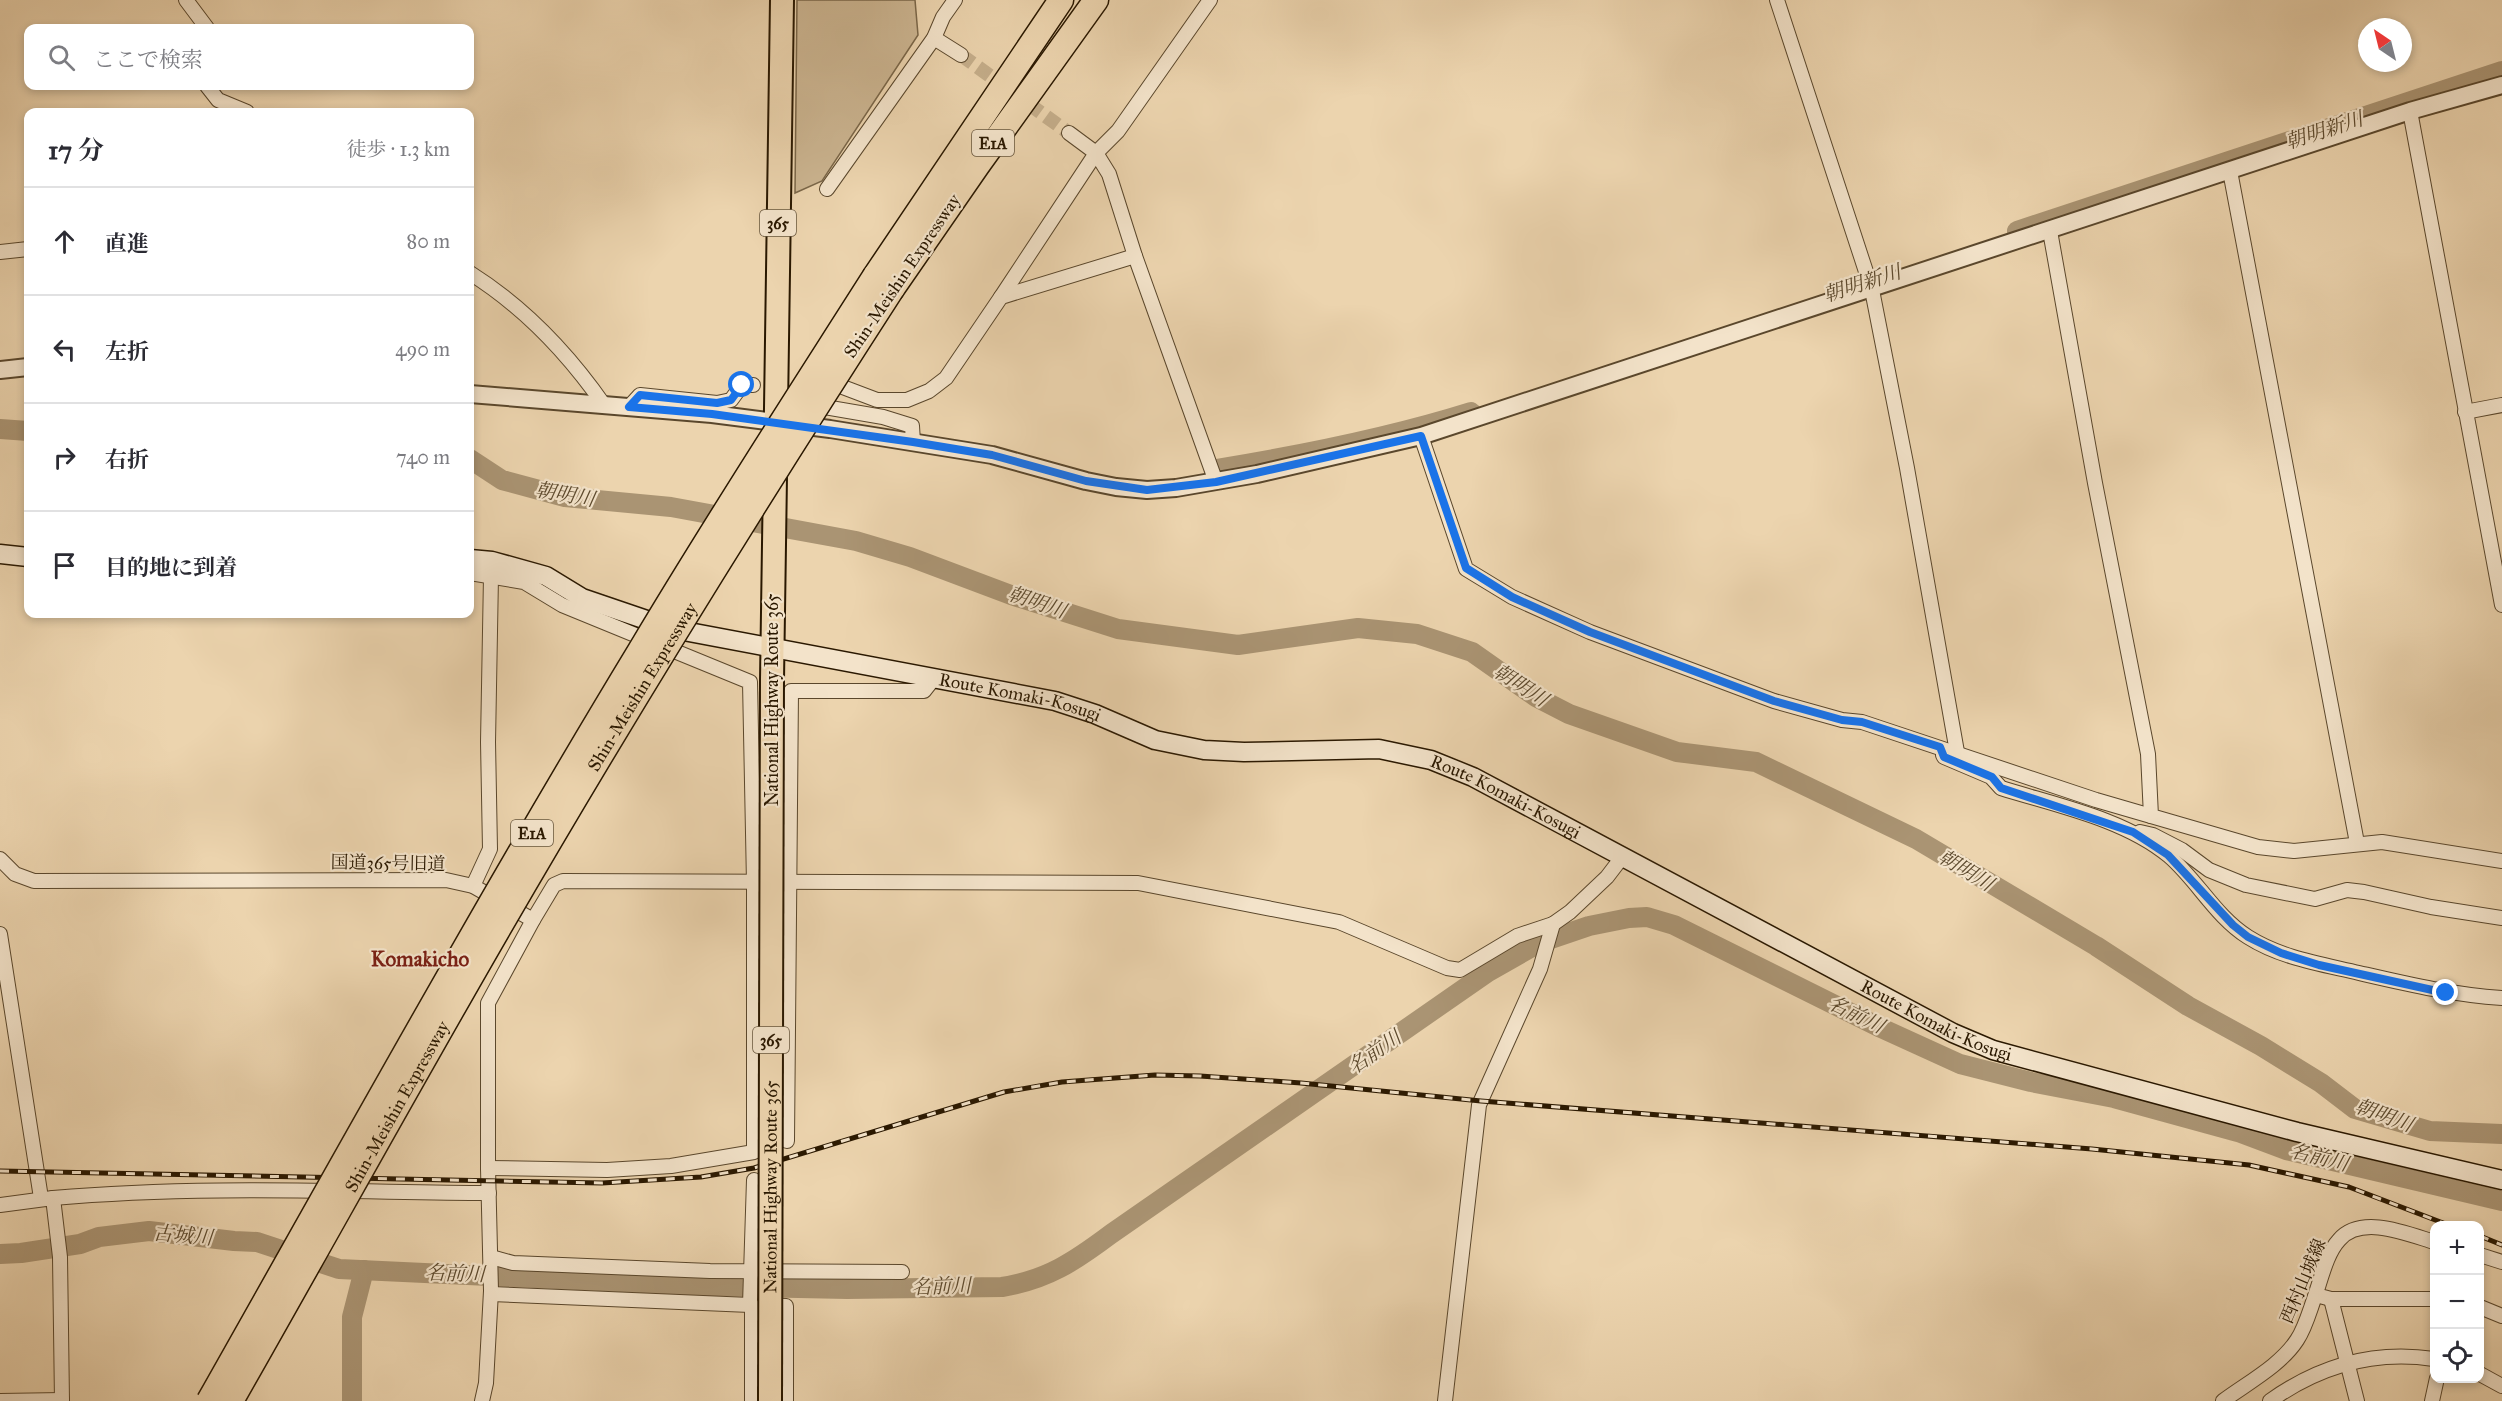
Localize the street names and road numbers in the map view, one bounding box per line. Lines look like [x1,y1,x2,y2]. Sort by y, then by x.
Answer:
road number: E1A [972,130,1014,156]
street label: Shin-Meishin Expressway [839,189,965,362]
road number: 365 [760,210,796,236]
street label: National Highway Route 365 [761,593,784,806]
street label: Shin-Meishin Expressway [583,598,702,775]
street label: Route Komaki-Kosugi [937,668,1104,726]
street label: Route Komaki-Kosugi [1427,750,1585,843]
road number: E1A [511,820,553,846]
street label: 国道365号旧道 [330,851,446,875]
street label: Route Komaki-Kosugi [1857,975,2014,1066]
street label: Shin-Meishin Expressway [340,1017,454,1196]
road number: 365 [753,1027,789,1053]
street label: National Highway Route 365 [759,1080,783,1294]
street label: 西村山城線 [2275,1235,2331,1327]

